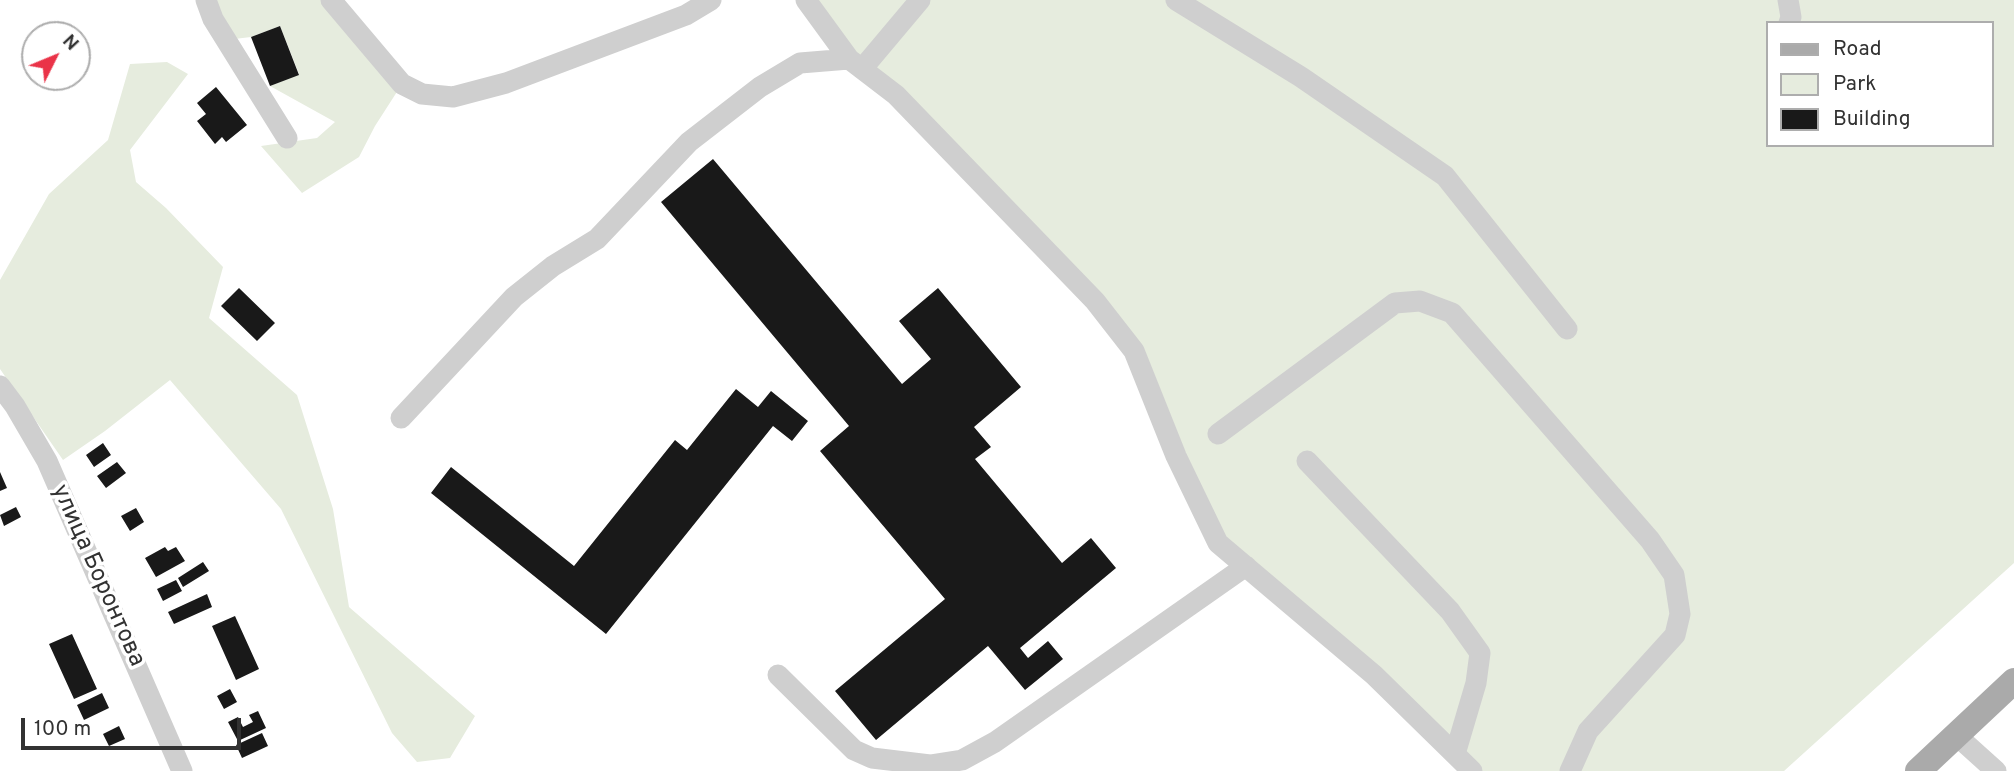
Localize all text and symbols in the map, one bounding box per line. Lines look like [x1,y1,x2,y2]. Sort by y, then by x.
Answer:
north arrow [21,21,91,91]
legend [1766,21,1993,147]
text: N [56,30,83,56]
text: Road [1833,36,1882,63]
text: Park [1833,71,1876,98]
text: Building [1833,106,1911,133]
street label: улица Боронтова [44,480,150,672]
scale bar [24,704,245,748]
text: 100 m [34,716,91,743]

